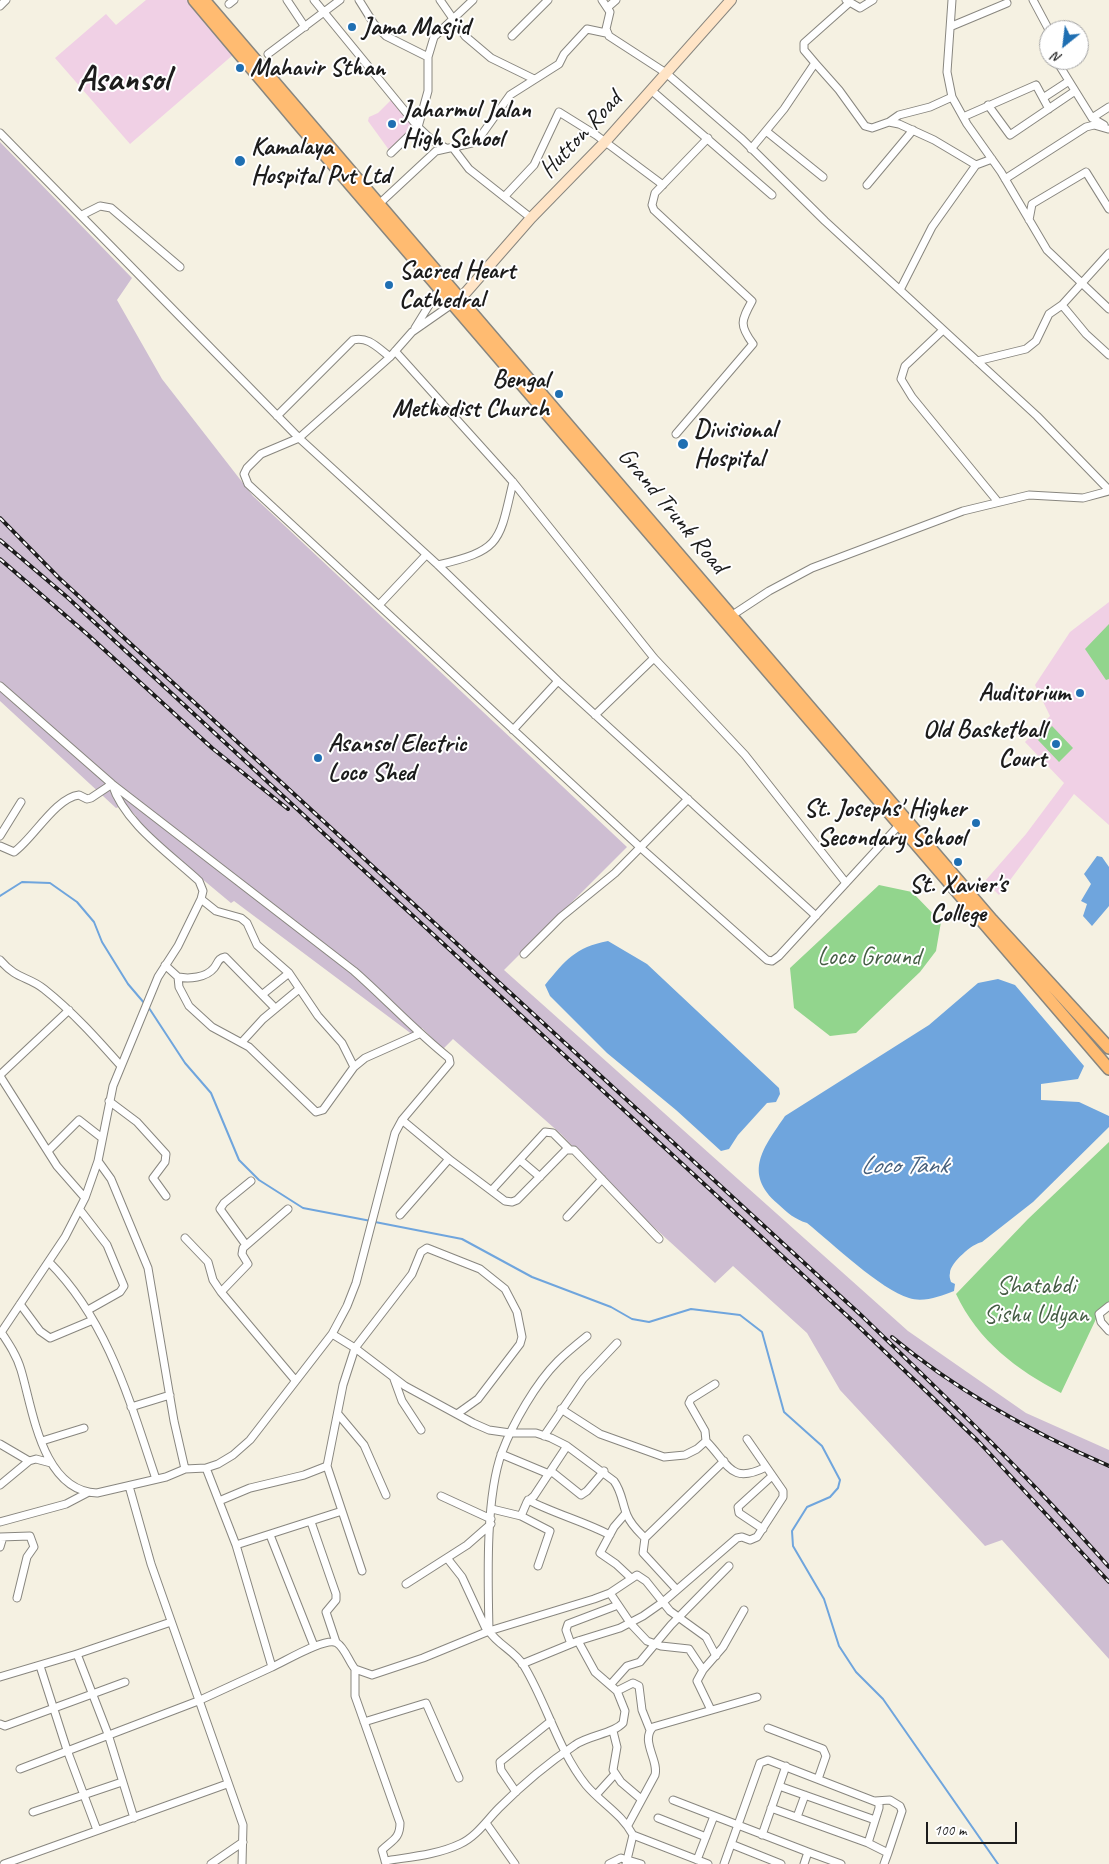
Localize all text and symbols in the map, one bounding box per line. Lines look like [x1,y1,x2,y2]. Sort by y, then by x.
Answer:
place label: Jama Masjid [362,12,470,42]
north arrow [1039,20,1089,70]
marker: Jama Masjid [346,21,358,33]
text: N [1049,48,1065,67]
place label: Mahavir Sthan [250,53,385,83]
district label: Asansol [77,60,169,102]
marker: Mahavir Sthan [234,62,246,74]
street label: Hutton Road [533,85,629,185]
place label: Jaharmul Jalan High School [402,95,531,154]
marker: Jaharmul Jalan High School [386,118,398,130]
place label: Kamalaya Hospital Pvt Ltd [251,132,390,191]
marker: Kamalaya Hospital Pvt Ltd [233,154,247,168]
place label: Sacred Heart Cathedral [399,256,515,315]
marker: Sacred Heart Cathedral [383,279,395,291]
place label: Bengal Methodist Church [392,365,549,424]
marker: Bengal Methodist Church [553,388,565,400]
place label: Divisional Hospital [694,415,776,474]
marker: Divisional Hospital [676,437,690,451]
street label: Grand Trunk Road [611,442,733,580]
place label: Auditorium [979,678,1070,708]
marker: Auditorium [1074,687,1086,699]
place label: Old Basketball Court [923,715,1046,774]
place label: Asansol Electric Loco Shed [328,729,467,788]
marker: Old Basketball Court [1050,738,1062,750]
marker: Asansol Electric Loco Shed [312,752,324,764]
place label: St. Josephs' Higher Secondary School [804,794,966,853]
marker: St. Josephs' Higher Secondary School [970,817,982,829]
marker: St. Xavier's College [952,856,964,868]
place label: St. Xavier's College [909,870,1007,929]
park label: Loco Ground [817,942,921,972]
water label: Loco Tank [860,1150,948,1182]
park label: Shatabdi Sishu Udyan [983,1271,1089,1330]
scale bar [929,1812,1020,1844]
text: 100 m [934,1821,966,1840]

